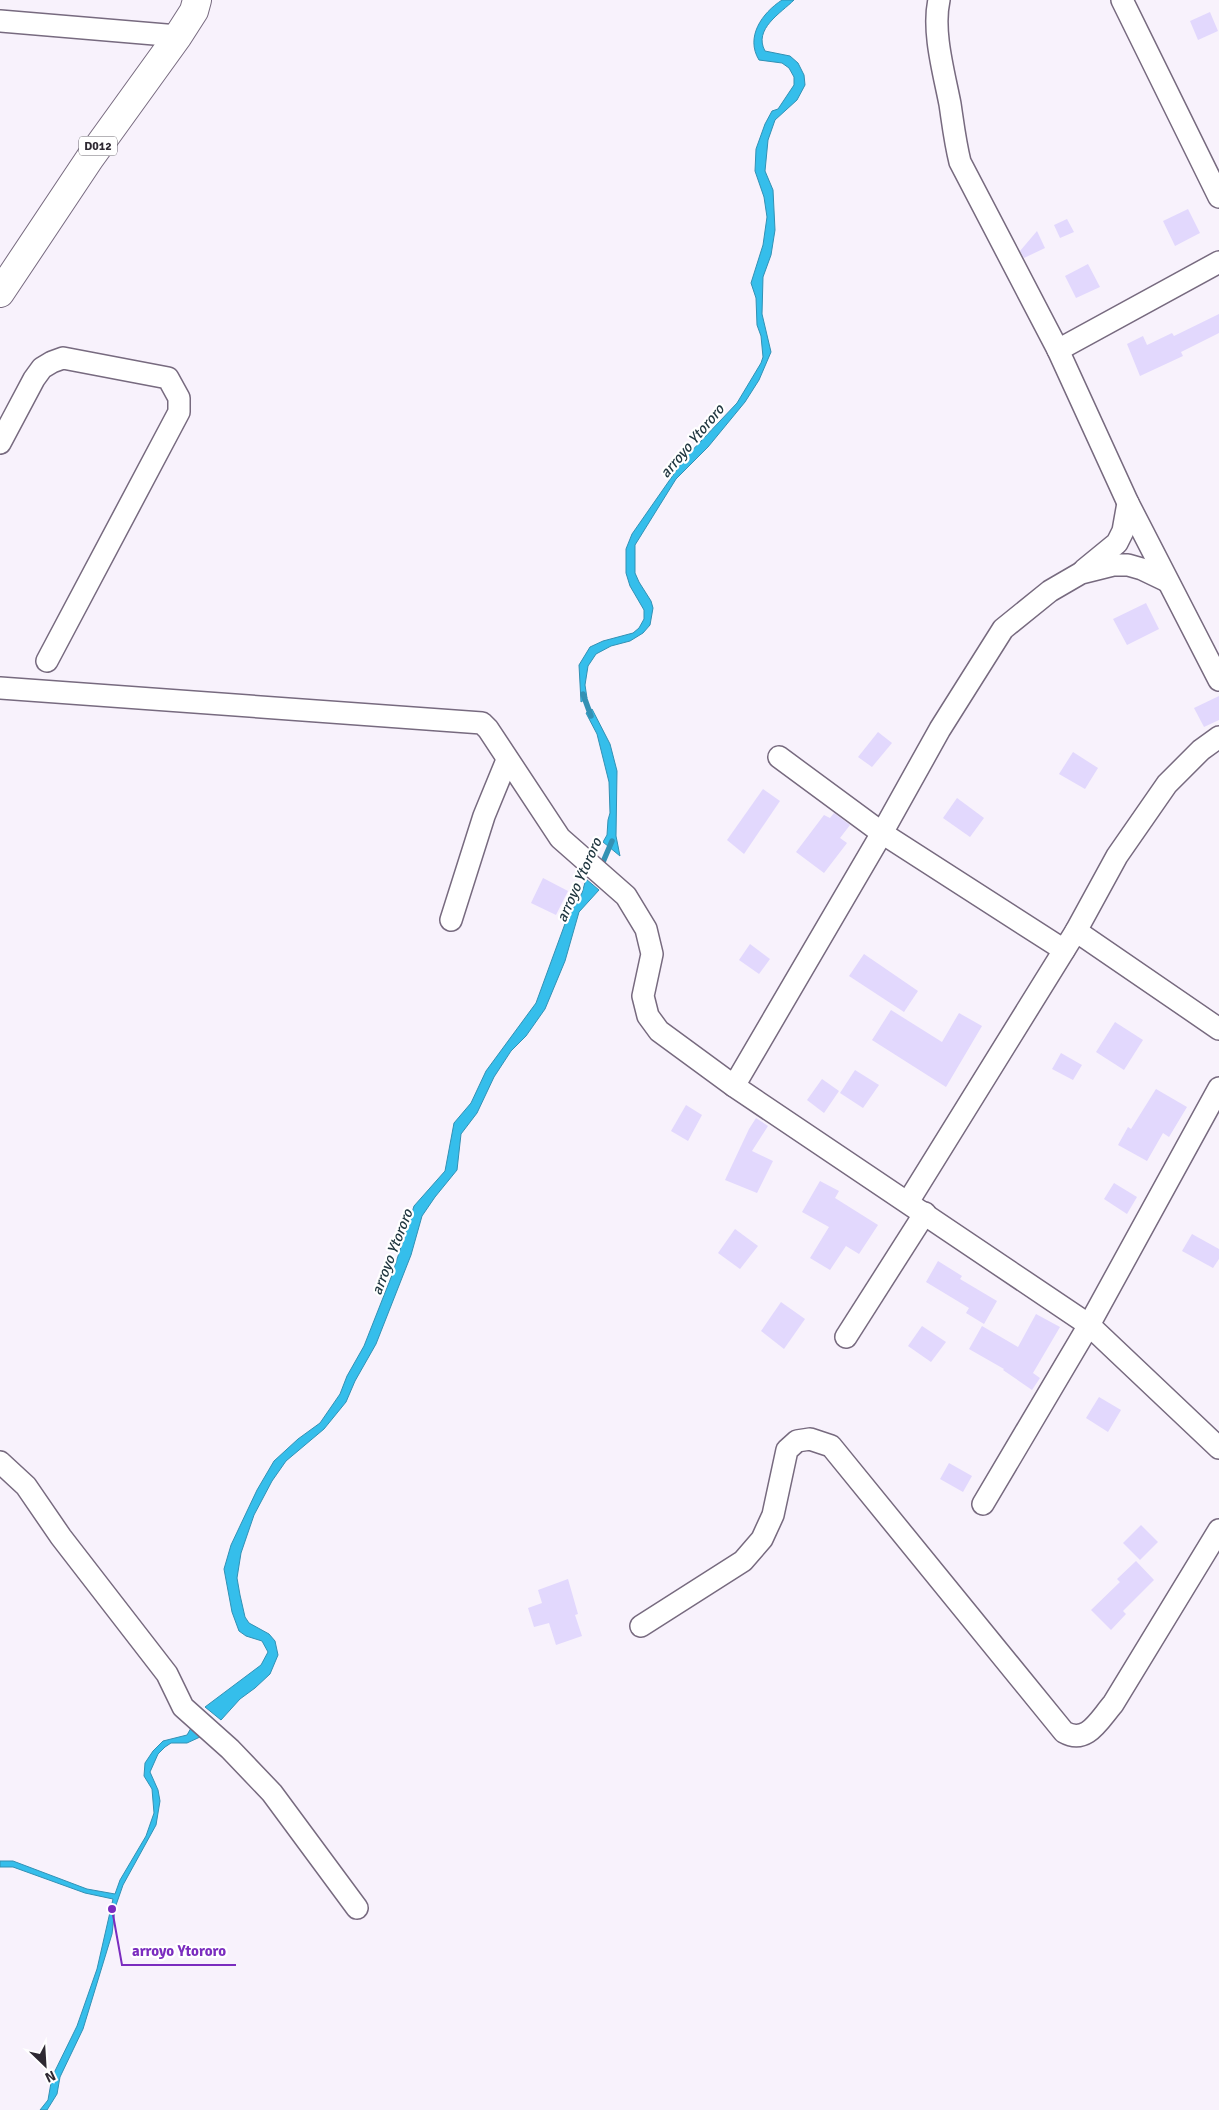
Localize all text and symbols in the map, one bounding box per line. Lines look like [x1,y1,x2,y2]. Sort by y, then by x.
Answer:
road number: D012 [79,136,117,156]
water label: arroyo Ytororo [656,400,729,481]
water label: arroyo Ytororo [552,834,606,925]
water label: arroyo Ytororo [367,1206,417,1297]
callout: arroyo Ytororo [122,1935,236,1965]
text: arroyo Ytororo [132,1942,226,1960]
north arrow [20,2040,70,2090]
text: N [42,2067,58,2086]

